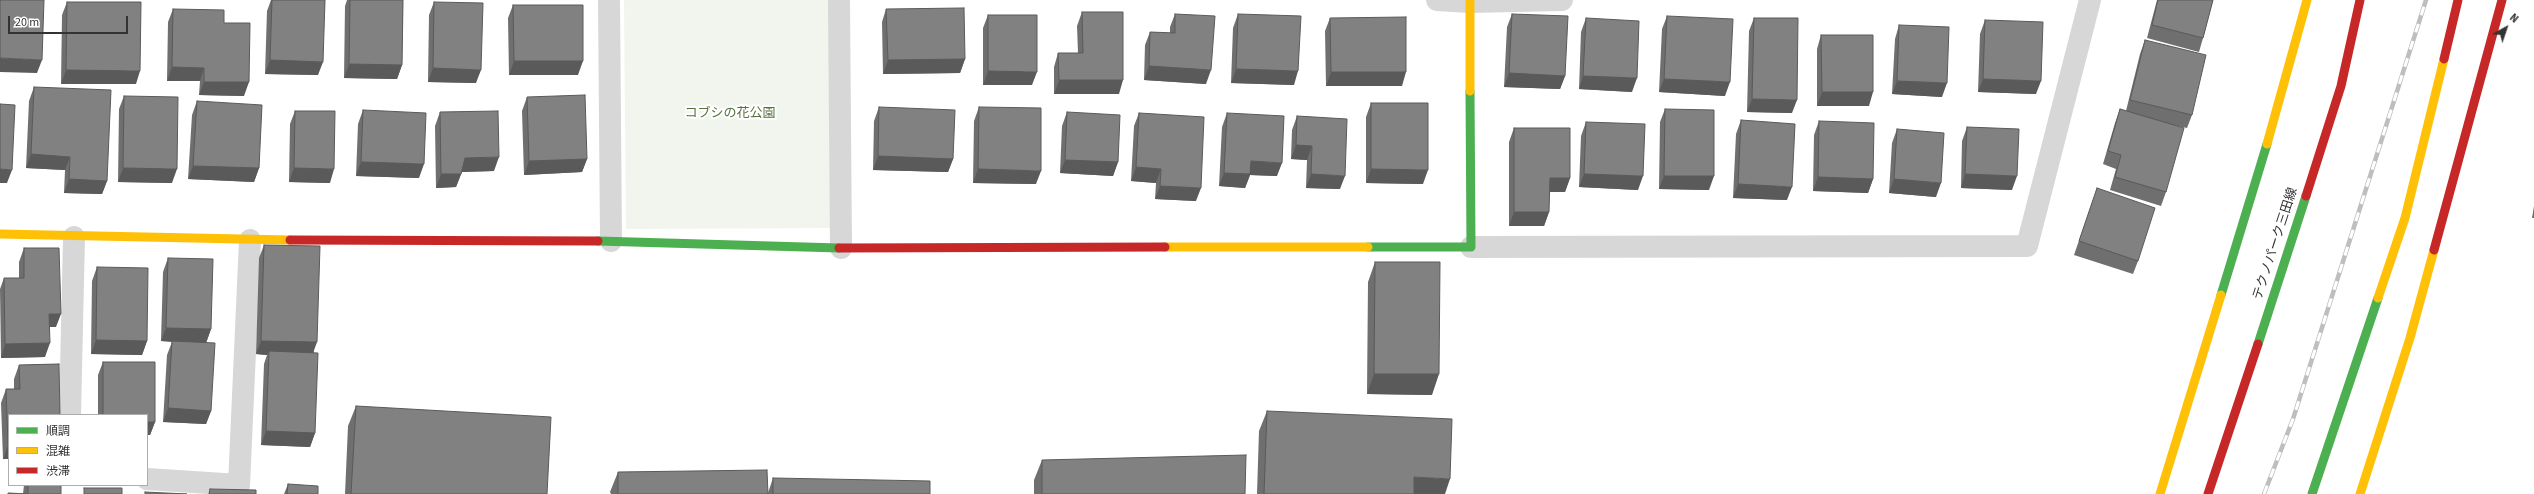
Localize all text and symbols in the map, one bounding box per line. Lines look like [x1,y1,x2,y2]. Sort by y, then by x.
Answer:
scale bar [10,8,130,34]
north arrow [2486,8,2526,48]
text: N [2506,10,2522,27]
text: 20 m [15,14,39,31]
park label: コブシの花公園 [685,106,775,122]
street label: テクノパーク三田線 [2251,186,2301,302]
legend [8,414,148,486]
text: 順調 [46,423,70,440]
text: 混雑 [46,443,70,460]
text: 渋滞 [46,463,70,480]

